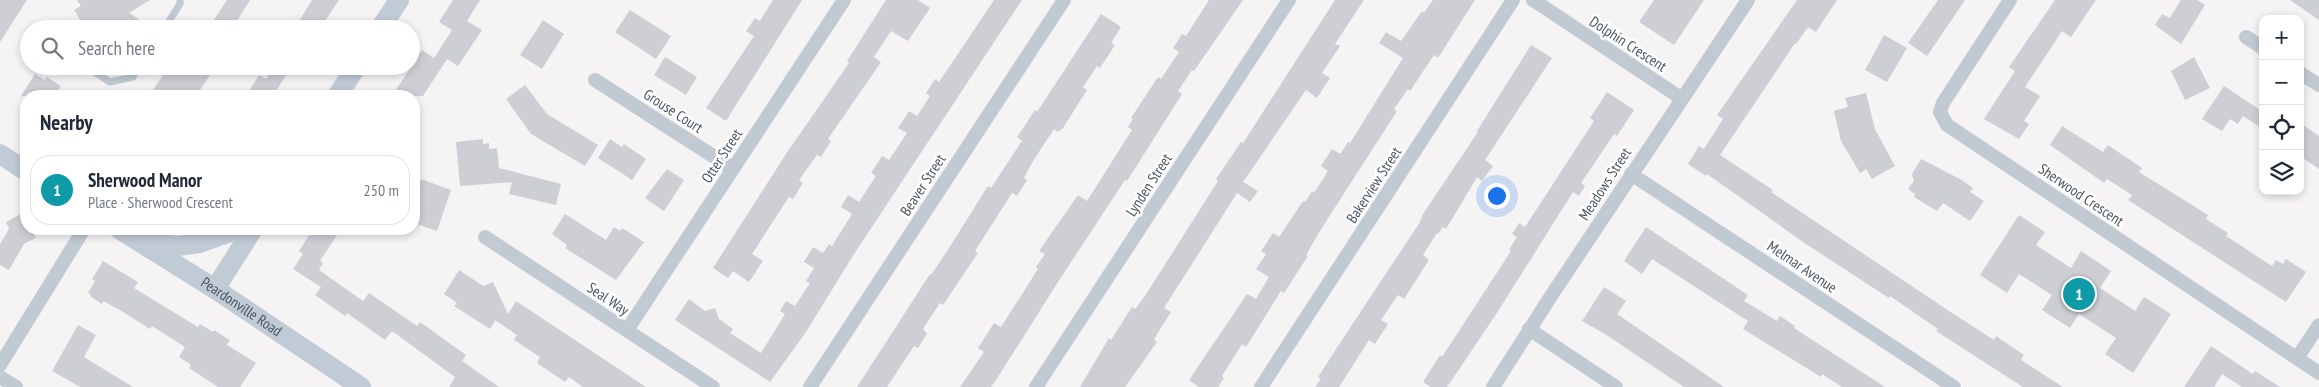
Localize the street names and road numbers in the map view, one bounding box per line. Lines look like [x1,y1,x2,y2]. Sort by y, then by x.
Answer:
street label: Dolphin Crescent [1586,12,1670,76]
street label: Grouse Court [640,84,707,137]
street label: Otter Street [697,125,746,186]
street label: Bakerview Street [1342,143,1405,226]
street label: Meadows Street [1574,144,1635,224]
street label: Beaver Street [896,150,950,219]
street label: Lynden Street [1121,150,1176,220]
street label: Sherwood Crescent [2035,159,2128,230]
street label: Melmar Avenue [1764,236,1841,297]
street label: Peardonville Road [198,273,286,340]
street label: Seal Way [584,278,633,319]

